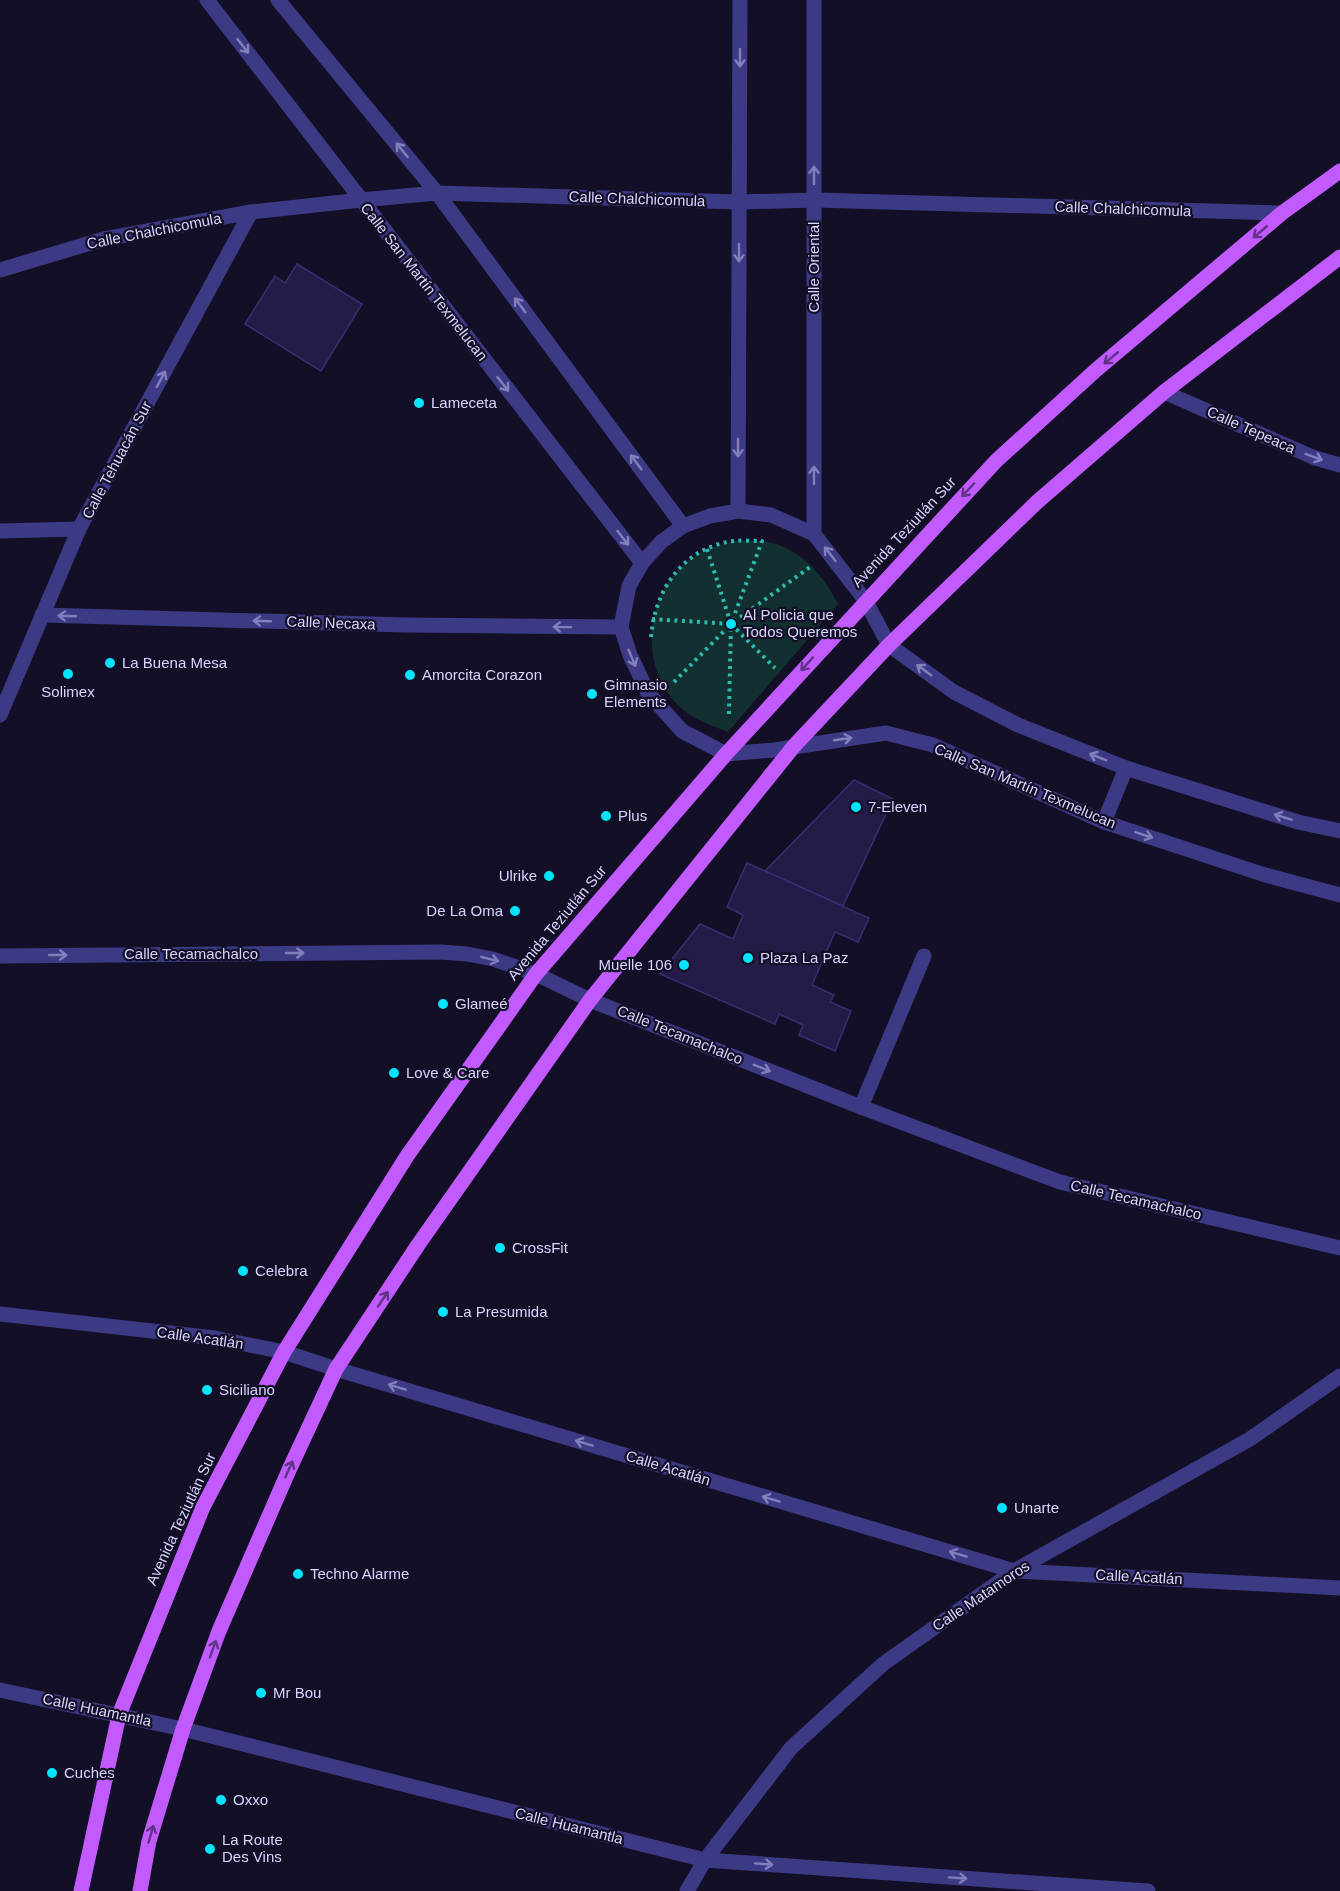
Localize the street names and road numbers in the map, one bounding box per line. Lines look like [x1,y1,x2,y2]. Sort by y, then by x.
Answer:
street label: Calle Chalchicomula [568,188,706,209]
street label: Calle Chalchicomula [1054,198,1192,219]
street label: Calle San Martín Texmelucan [357,199,491,364]
street label: Calle Chalchicomula [85,209,223,252]
street label: Calle Oriental [805,222,822,312]
street label: Calle Tehuacán Sur [78,398,155,521]
street label: Calle Tepeaca [1204,402,1299,457]
street label: Avenida Teziutlán Sur [848,473,959,590]
street label: Calle Necaxa [286,612,377,633]
street label: Calle San Martín Texmelucan [932,739,1119,832]
street label: Avenida Teziutlán Sur [504,862,610,984]
street label: Calle Tecamachalco [124,945,258,962]
street label: Calle Tecamachalco [615,1002,745,1068]
street label: Calle Tecamachalco [1069,1176,1203,1223]
street label: Calle Acatlán [156,1323,245,1352]
street label: Calle Acatlán [624,1447,712,1488]
street label: Avenida Teziutlán Sur [142,1450,219,1588]
street label: Calle Matamoros [929,1557,1032,1634]
street label: Calle Acatlán [1095,1566,1183,1587]
street label: Calle Huamantla [41,1690,154,1729]
street label: Calle Huamantla [513,1804,626,1847]

